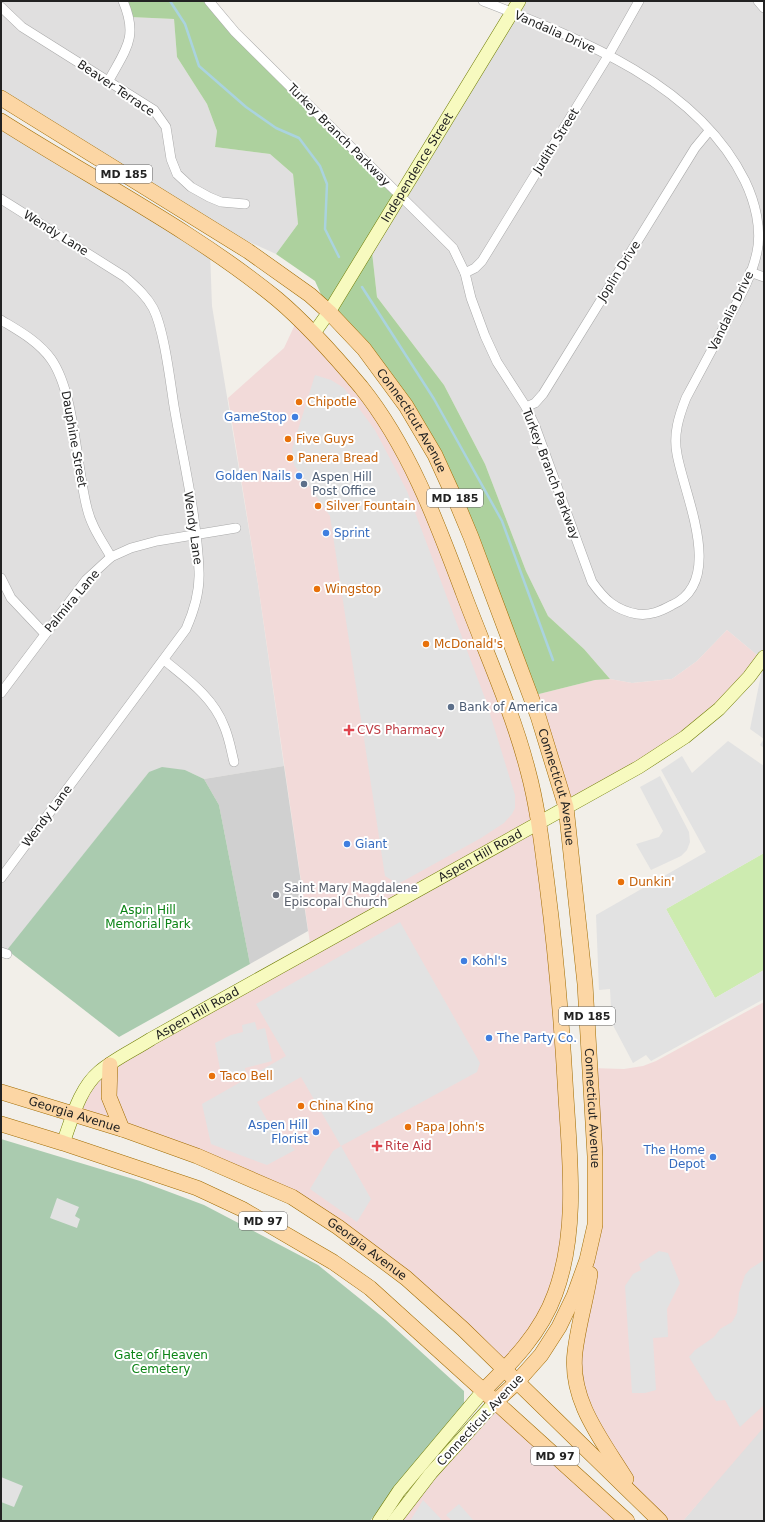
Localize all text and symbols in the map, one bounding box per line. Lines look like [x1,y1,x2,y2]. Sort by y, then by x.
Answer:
street label: Vandalia Drive [512,8,598,56]
street label: Beaver Terrace [75,57,157,119]
street label: Turkey Branch Parkway [284,80,393,189]
street label: Judith Street [530,105,582,177]
street label: Independence Street [378,110,456,225]
road number: MD 185 [96,165,152,183]
street label: Wendy Lane [21,208,91,258]
street label: Joplin Drive [594,238,643,305]
street label: Vandalia Drive [706,269,756,353]
street label: Connecticut Avenue [374,366,449,475]
street label: Dauphine Street [59,390,89,489]
place label: Chipotle [307,395,357,409]
marker: Chipotle [294,397,304,407]
street label: Turkey Branch Parkway [519,406,582,541]
place label: GameStop [224,410,287,424]
marker: GameStop [290,412,300,422]
place label: Five Guys [296,432,354,446]
marker: Five Guys [283,434,293,444]
place label: Panera Bread [298,451,378,465]
marker: Panera Bread [285,453,295,463]
place label: Golden Nails [215,469,291,483]
place label: Aspen Hill Post Office [312,470,376,498]
marker: Golden Nails [294,471,304,481]
marker: Aspen Hill Post Office [299,479,309,489]
road number: MD 185 [427,489,483,507]
street label: Wendy Lane [181,491,205,565]
place label: Silver Fountain [326,499,416,513]
marker: Silver Fountain [313,501,323,511]
place label: Sprint [334,526,370,540]
marker: Sprint [321,528,331,538]
street label: Palmira Lane [42,567,102,635]
place label: Wingstop [325,582,381,596]
marker: Wingstop [312,584,322,594]
place label: McDonald's [434,637,503,651]
marker: McDonald's [421,639,431,649]
place label: Bank of America [459,700,558,714]
marker: Bank of America [446,702,456,712]
place label: CVS Pharmacy [357,723,445,737]
marker: CVS Pharmacy [344,725,354,735]
street label: Connecticut Avenue [535,727,577,846]
street label: Wendy Lane [19,782,75,850]
street label: Aspen Hill Road [436,827,525,885]
place label: Giant [355,837,388,851]
marker: Giant [342,839,352,849]
place label: Dunkin' [629,875,675,889]
marker: Dunkin' [616,877,626,887]
place label: Saint Mary Magdalene Episcopal Church [284,881,418,909]
marker: Saint Mary Magdalene Episcopal Church [271,890,281,900]
park label: Aspin Hill Memorial Park [105,903,191,931]
place label: Kohl's [472,954,507,968]
marker: Kohl's [459,956,469,966]
street label: Aspen Hill Road [153,984,242,1042]
road number: MD 185 [559,1007,615,1025]
place label: The Party Co. [496,1031,577,1045]
marker: The Party Co. [484,1033,494,1043]
street label: Connecticut Avenue [582,1048,602,1168]
place label: Taco Bell [219,1069,273,1083]
marker: Taco Bell [207,1071,217,1081]
street label: Georgia Avenue [27,1094,122,1135]
place label: China King [309,1099,374,1113]
marker: China King [296,1101,306,1111]
place label: Aspen Hill Florist [248,1118,308,1146]
place label: Papa John's [416,1120,484,1134]
marker: Papa John's [403,1122,413,1132]
marker: Aspen Hill Florist [311,1127,321,1137]
place label: Rite Aid [385,1139,432,1153]
marker: Rite Aid [372,1141,382,1151]
place label: The Home Depot [642,1143,705,1171]
marker: The Home Depot [708,1152,718,1162]
road number: MD 97 [239,1212,287,1230]
street label: Georgia Avenue [325,1215,410,1283]
park label: Gate of Heaven Cemetery [114,1348,208,1376]
street label: Connecticut Avenue [434,1371,526,1469]
road number: MD 97 [531,1447,579,1465]

